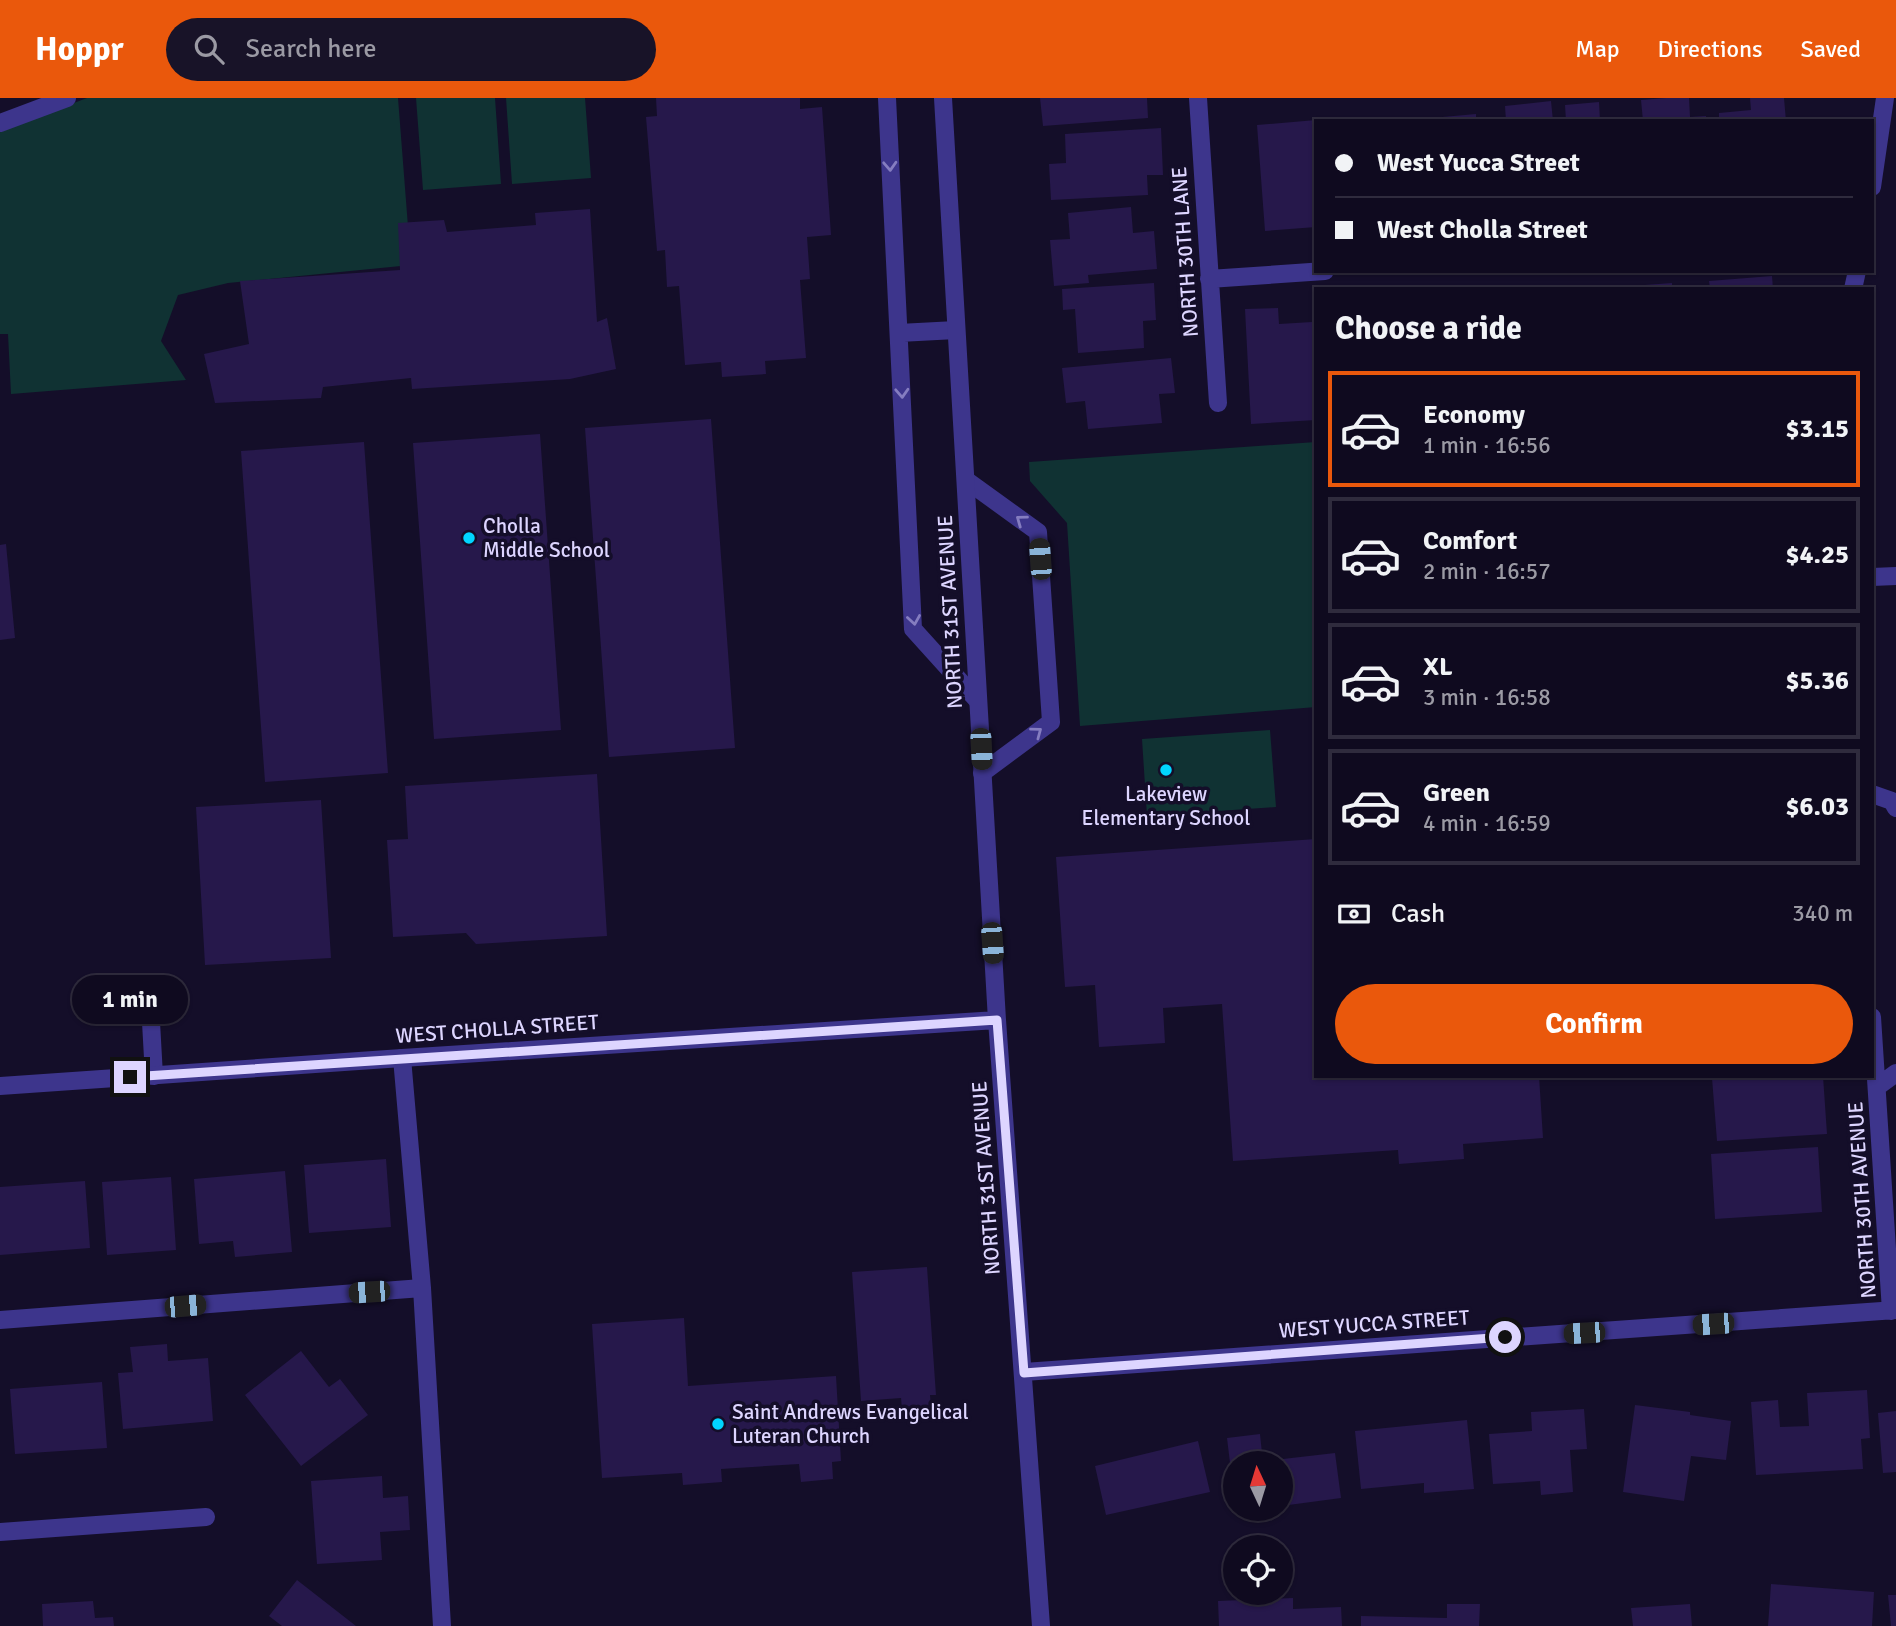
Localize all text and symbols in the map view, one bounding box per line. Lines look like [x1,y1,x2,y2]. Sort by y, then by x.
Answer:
search box [166,18,656,81]
text: Hoppr [35,29,124,70]
icon: search [190,30,228,68]
text: Search here [246,33,377,65]
text: Map [1575,34,1620,64]
text: Directions [1658,34,1763,64]
text: Saved [1801,34,1861,64]
text: West Yucca Street [1377,147,1580,179]
one-way arrow [883,161,898,172]
street label: NORTH 30TH LANE [1166,166,1204,338]
text: West Cholla Street [1377,214,1588,246]
text: Choose a ride [1335,309,1522,348]
one-way arrow [894,388,909,399]
icon: car [1339,398,1402,461]
text: Economy [1423,399,1525,431]
text: $3.15 [1785,413,1849,445]
text: 1 min · 16:56 [1423,431,1551,460]
place label: Cholla Middle School [483,513,610,563]
street label: NORTH 31ST AVENUE [932,514,968,710]
one-way arrow [1016,516,1029,528]
icon: car [1339,524,1402,587]
text: Comfort [1423,525,1517,557]
marker: Cholla Middle School [461,530,477,546]
car [1029,537,1052,581]
text: $4.25 [1785,539,1849,571]
text: 2 min · 16:57 [1423,557,1551,586]
one-way arrow [906,614,921,626]
icon: car [1339,650,1402,713]
text: XL [1423,651,1453,683]
text: $5.36 [1785,665,1849,697]
text: 3 min · 16:58 [1423,683,1551,712]
car [970,727,993,771]
one-way arrow [1029,728,1042,740]
marker: Lakeview Elementary School [1158,762,1174,778]
icon: car [1339,776,1402,839]
text: Green [1423,777,1490,809]
place label: Lakeview Elementary School [1082,781,1250,831]
text: $6.03 [1785,791,1849,823]
text: 4 min · 16:59 [1423,809,1551,838]
icon: cash [1335,895,1373,933]
text: Cash [1391,898,1445,930]
text: 340 m [1792,899,1853,928]
car [981,921,1004,965]
callout: 1 min [72,976,188,1024]
button: Confirm [1335,984,1853,1064]
text: 1 min [102,985,158,1014]
street label: WEST CHOLLA STREET [395,1009,600,1049]
route end [114,1061,146,1093]
street label: NORTH 31ST AVENUE [966,1080,1006,1276]
street label: NORTH 30TH AVENUE [1842,1101,1882,1299]
car [348,1280,391,1304]
car [164,1294,207,1318]
street label: WEST YUCCA STREET [1278,1304,1471,1344]
car [1692,1312,1735,1336]
route start [1489,1321,1521,1353]
car [1563,1321,1606,1345]
place label: Saint Andrews Evangelical Luteran Church [732,1399,969,1449]
marker: Saint Andrews Evangelical Luteran Church [710,1416,726,1432]
north arrow [1223,1451,1293,1521]
map controls [1223,1451,1293,1605]
button: locate [1223,1535,1293,1605]

